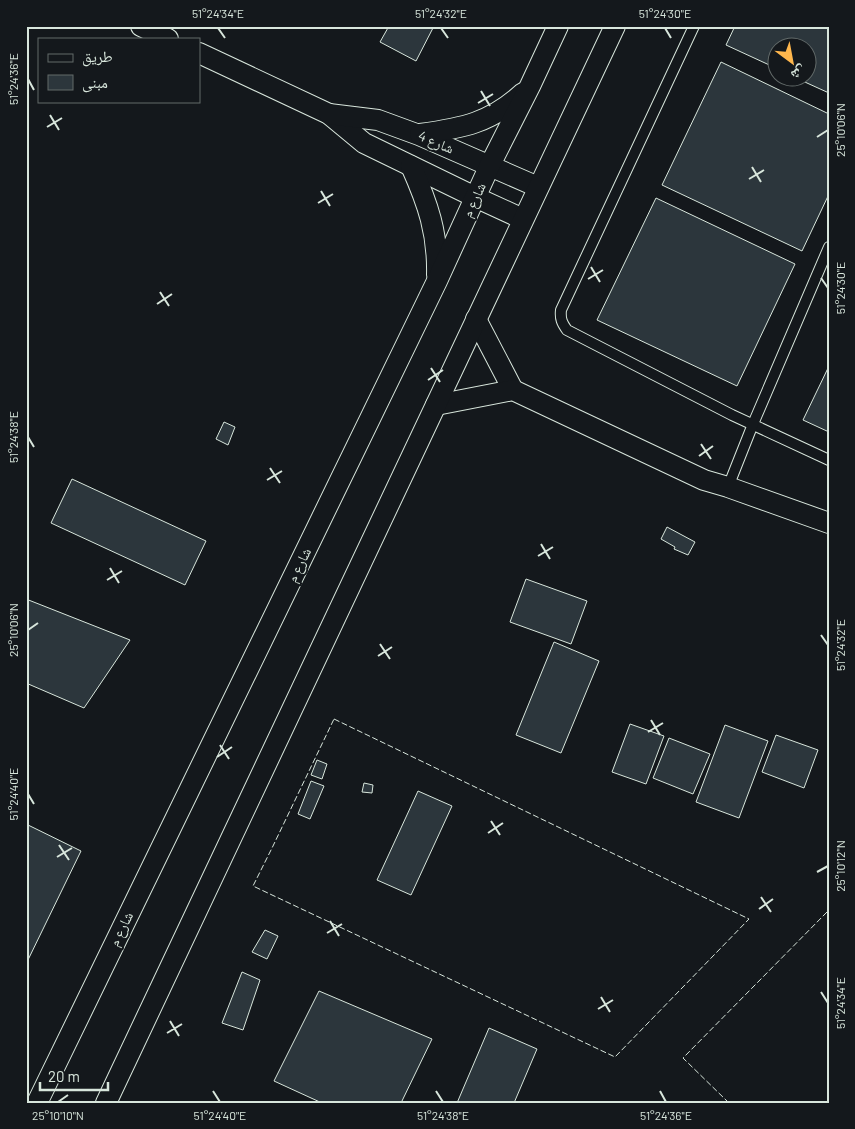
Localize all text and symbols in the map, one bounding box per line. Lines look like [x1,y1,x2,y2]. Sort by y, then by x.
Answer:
text: 51°24'34"E [192,6,244,20]
text: 51°24'32"E [415,6,467,20]
text: 51°24'30"E [639,6,691,20]
legend [38,38,200,102]
north arrow [768,38,818,88]
text: طريق [82,47,113,67]
text: 51°24'36"E [6,53,20,105]
text: ش [788,61,810,85]
text: مبنى [82,73,108,93]
text: 25°10'06"N [833,103,847,157]
street label: شارع 4 [415,126,457,158]
street label: شارع م [458,180,491,221]
text: 51°24'30"E [833,262,847,314]
text: 51°24'38"E [6,411,20,463]
street label: شارع م [283,545,316,586]
text: 25°10'06"N [6,603,20,657]
text: 51°24'32"E [833,619,847,671]
text: 51°24'40"E [6,768,20,820]
text: 25°10'12"N [833,840,847,892]
street label: شارع م [105,909,138,950]
text: 51°24'34"E [833,977,847,1029]
scale bar [40,1059,108,1091]
text: 20 m [48,1067,80,1085]
text: 25°10'10"N [32,1108,84,1122]
text: 51°24'40"E [194,1108,246,1122]
text: 51°24'38"E [417,1108,469,1122]
text: 51°24'36"E [640,1108,692,1122]

